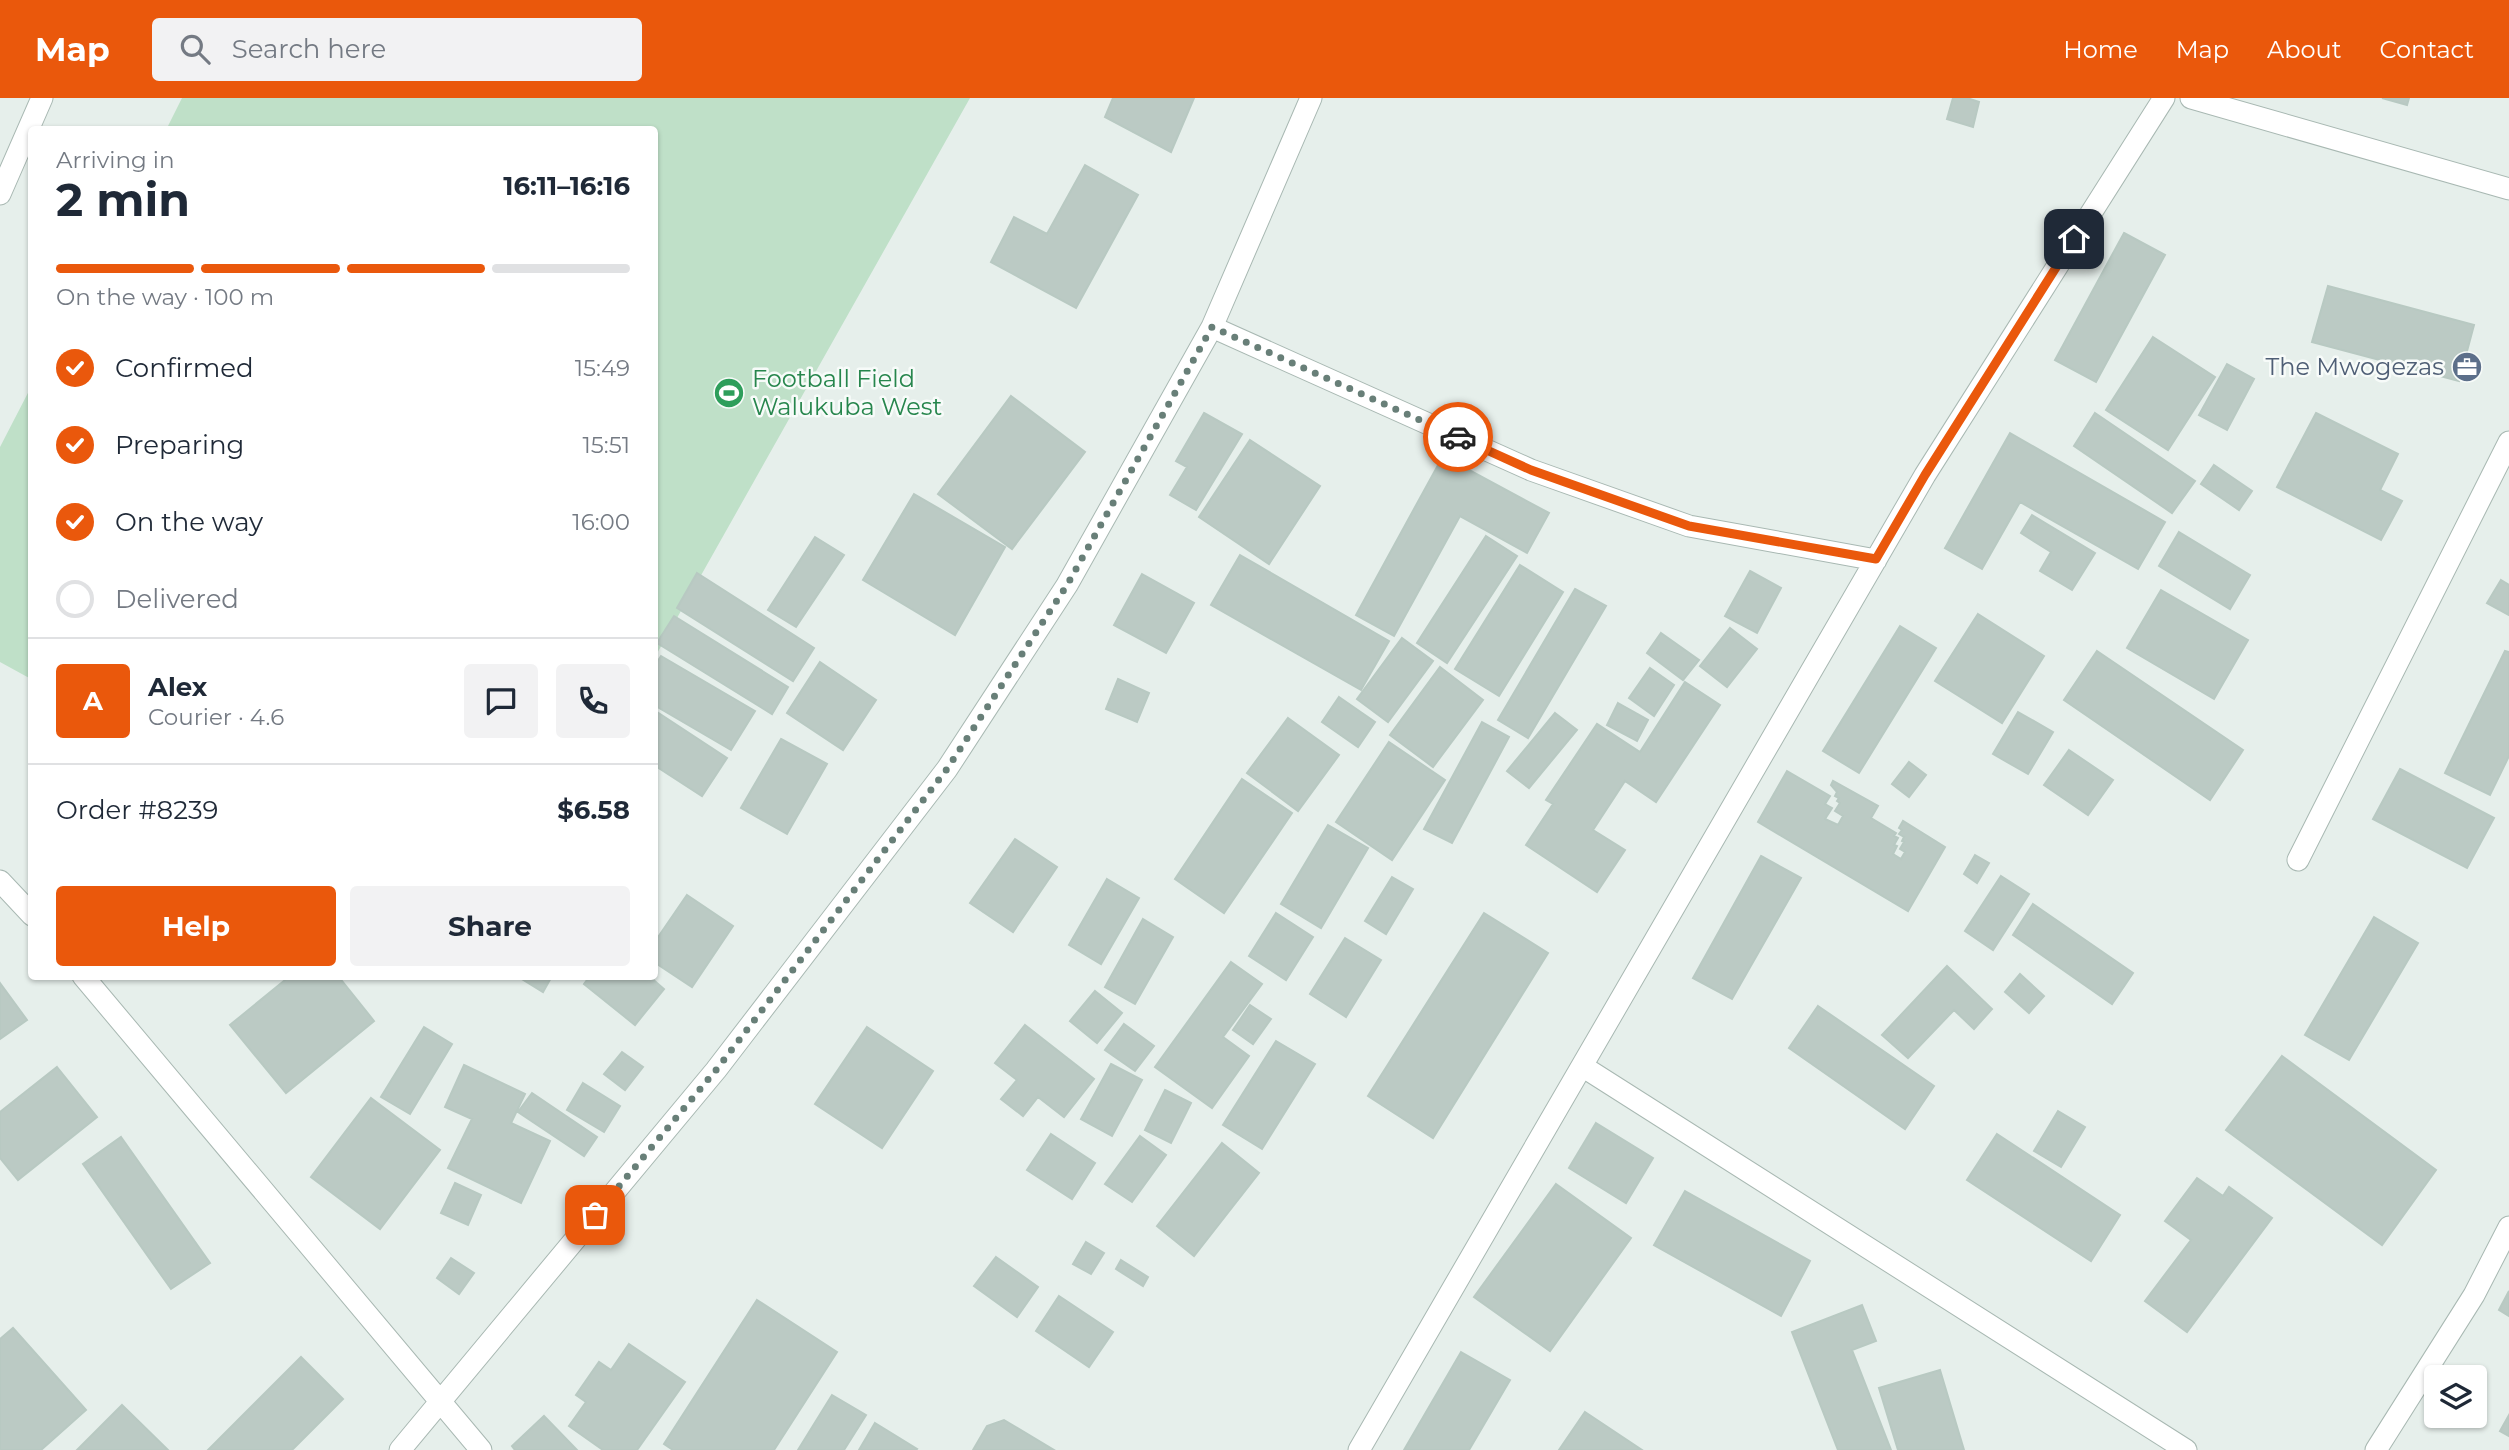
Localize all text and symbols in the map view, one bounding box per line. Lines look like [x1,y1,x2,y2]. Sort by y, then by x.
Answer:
search box [152,18,642,81]
text: Map [35,29,110,69]
icon: search [176,30,214,68]
text: Search here [232,33,386,65]
text: Home [2063,35,2138,64]
text: Map [2176,35,2229,64]
text: About [2267,35,2341,64]
text: Contact [2379,35,2474,64]
text: Arriving in [56,146,175,174]
text: 16:11–16:16 [503,170,630,202]
text: 2 min [56,171,190,228]
pin [2044,209,2104,269]
icon: home [2055,220,2093,258]
text: On the way · 100 m [56,283,274,311]
icon: check [56,349,94,387]
office icon: The Mwogezas [2450,350,2484,384]
text: Confirmed [115,352,254,384]
place label: The Mwogezas [2266,352,2444,381]
text: 15:49 [575,354,630,382]
place label: Football Field Walukuba West [752,364,943,421]
sports icon: Football Field Walukuba West [712,376,746,410]
courier [1423,402,1493,472]
icon: car [1439,418,1477,456]
icon: check [56,426,94,464]
text: Preparing [115,429,244,461]
text: 15:51 [582,431,630,459]
icon: check [56,503,94,541]
text: On the way [115,506,263,538]
text: 16:00 [572,508,630,536]
text: Delivered [115,583,239,615]
button: chat [464,664,538,738]
button: phone [556,664,630,738]
text: Alex [148,671,207,703]
text: A [83,685,103,717]
text: Courier · 4.6 [148,703,284,731]
text: Order #8239 [56,794,218,826]
text: $6.58 [557,794,630,826]
button: Help [56,886,336,966]
button: Share [350,886,630,966]
pin [565,1185,625,1245]
icon: bag [576,1196,614,1234]
map controls [2424,1365,2487,1428]
button: layers [2424,1365,2487,1428]

